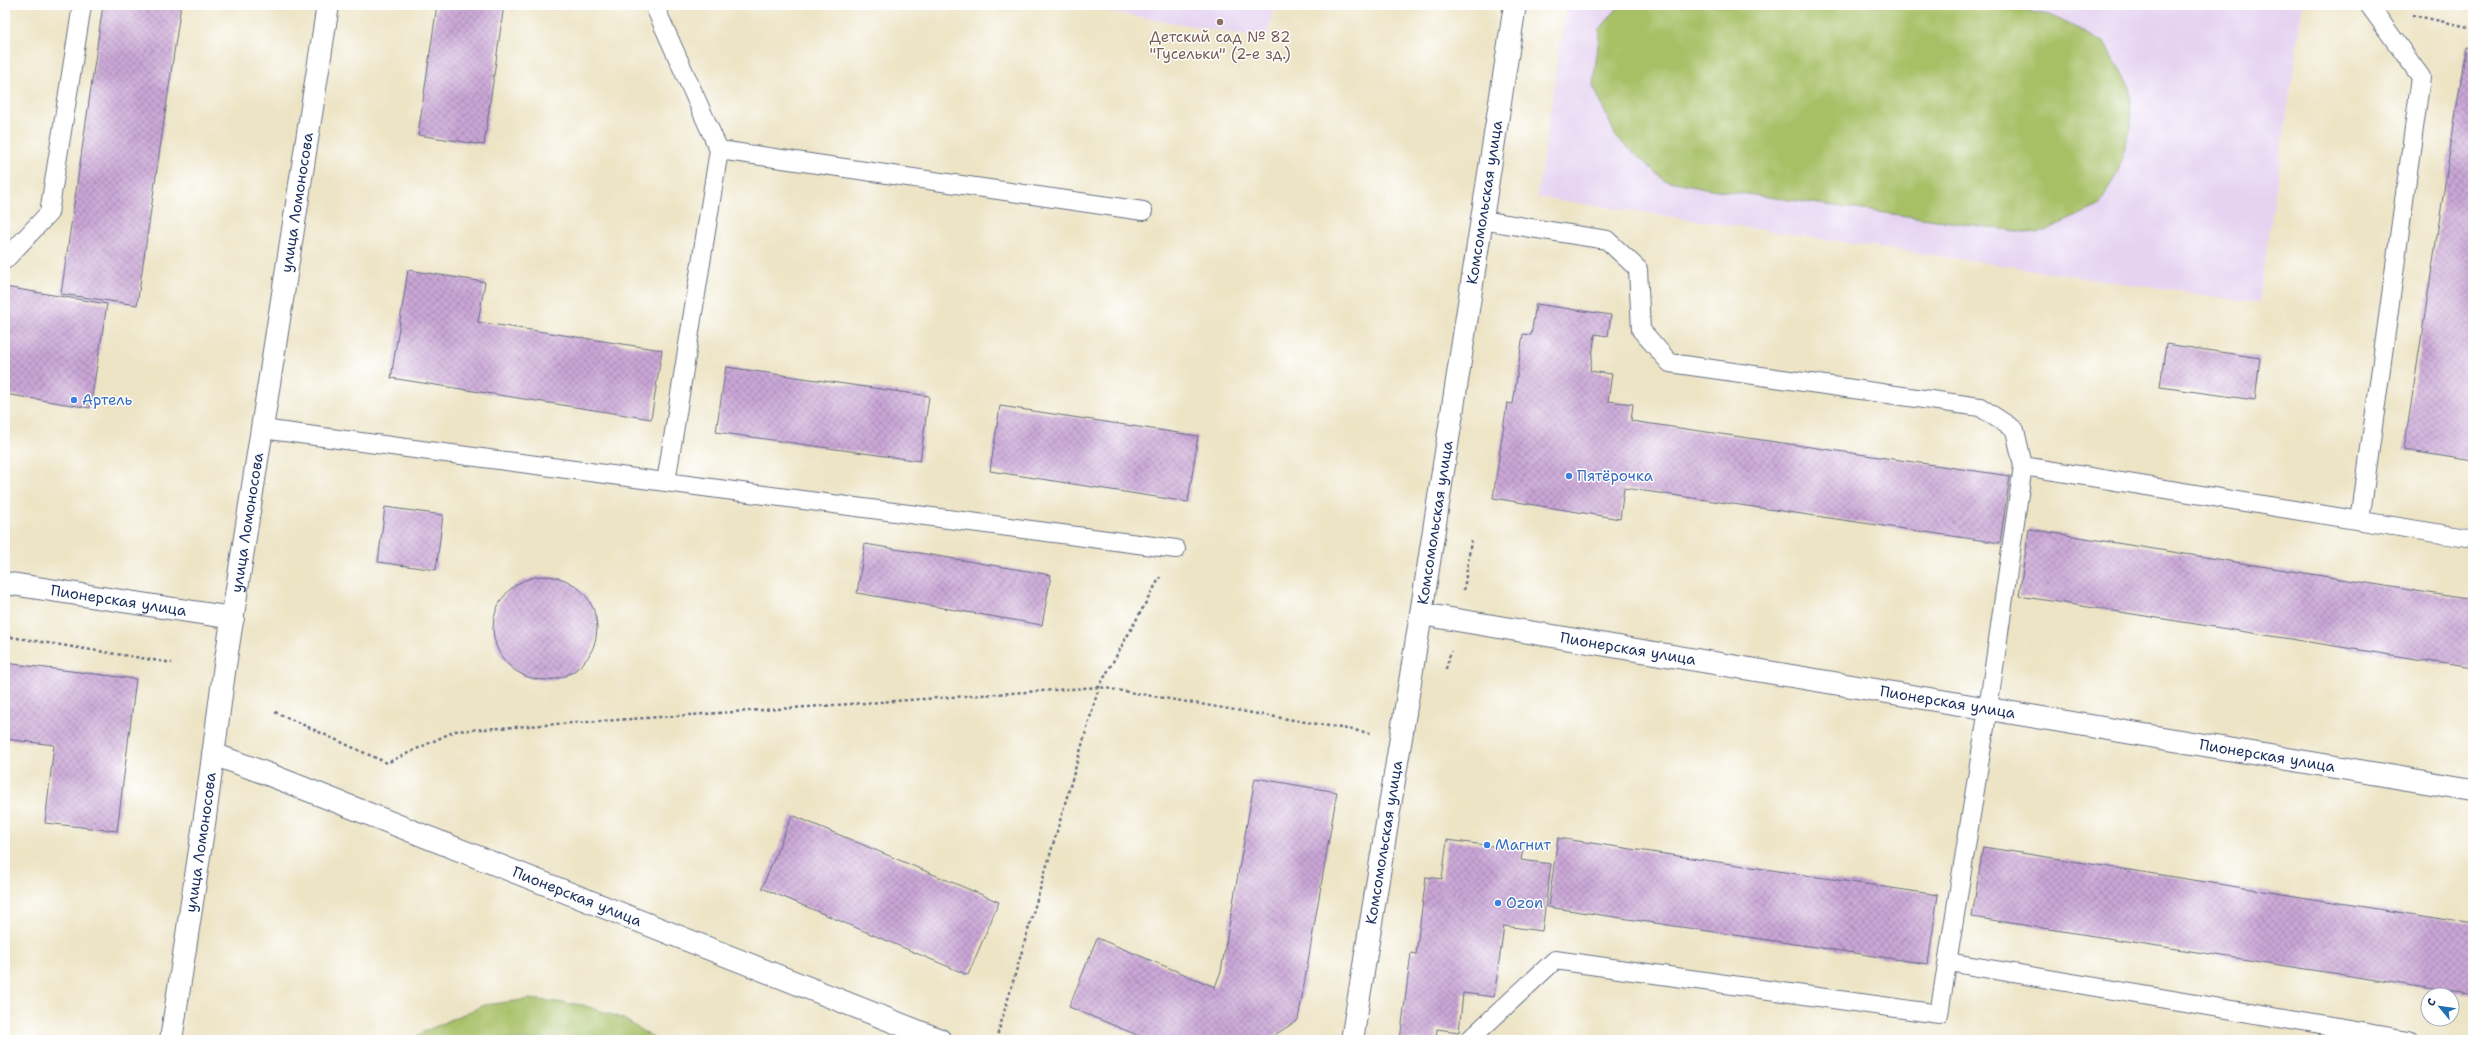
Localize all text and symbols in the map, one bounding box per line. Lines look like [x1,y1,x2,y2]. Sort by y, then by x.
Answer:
marker: Детский сад № 82 "Гусельки" (2-е зд.) [1215,17,1225,27]
place label: Детский сад № 82 "Гусельки" (2-е зд.) [1149,27,1291,64]
street label: Комсомольская улица [1462,118,1507,286]
street label: улица Ломоносова [276,130,318,274]
place label: Артель [82,390,133,410]
marker: Артель [69,395,79,405]
street label: Комсомольская улица [1413,439,1458,606]
street label: улица Ломоносова [227,451,268,594]
place label: Пятёрочка [1577,466,1654,486]
marker: Пятёрочка [1564,471,1574,481]
street label: Пионерская улица [49,580,189,621]
street label: Пионерская улица [1559,627,1698,670]
street label: Пионерская улица [1878,681,2018,723]
street label: Пионерская улица [2198,734,2337,777]
street label: Комсомольская улица [1361,759,1407,926]
street label: улица Ломоносова [181,770,221,914]
place label: Магнит [1495,835,1551,855]
marker: Магнит [1482,840,1492,850]
street label: Пионерская улица [510,862,645,931]
place label: Ozon [1506,893,1543,913]
marker: Ozon [1493,898,1503,908]
north arrow [2420,987,2460,1027]
text: С [2423,996,2440,1009]

